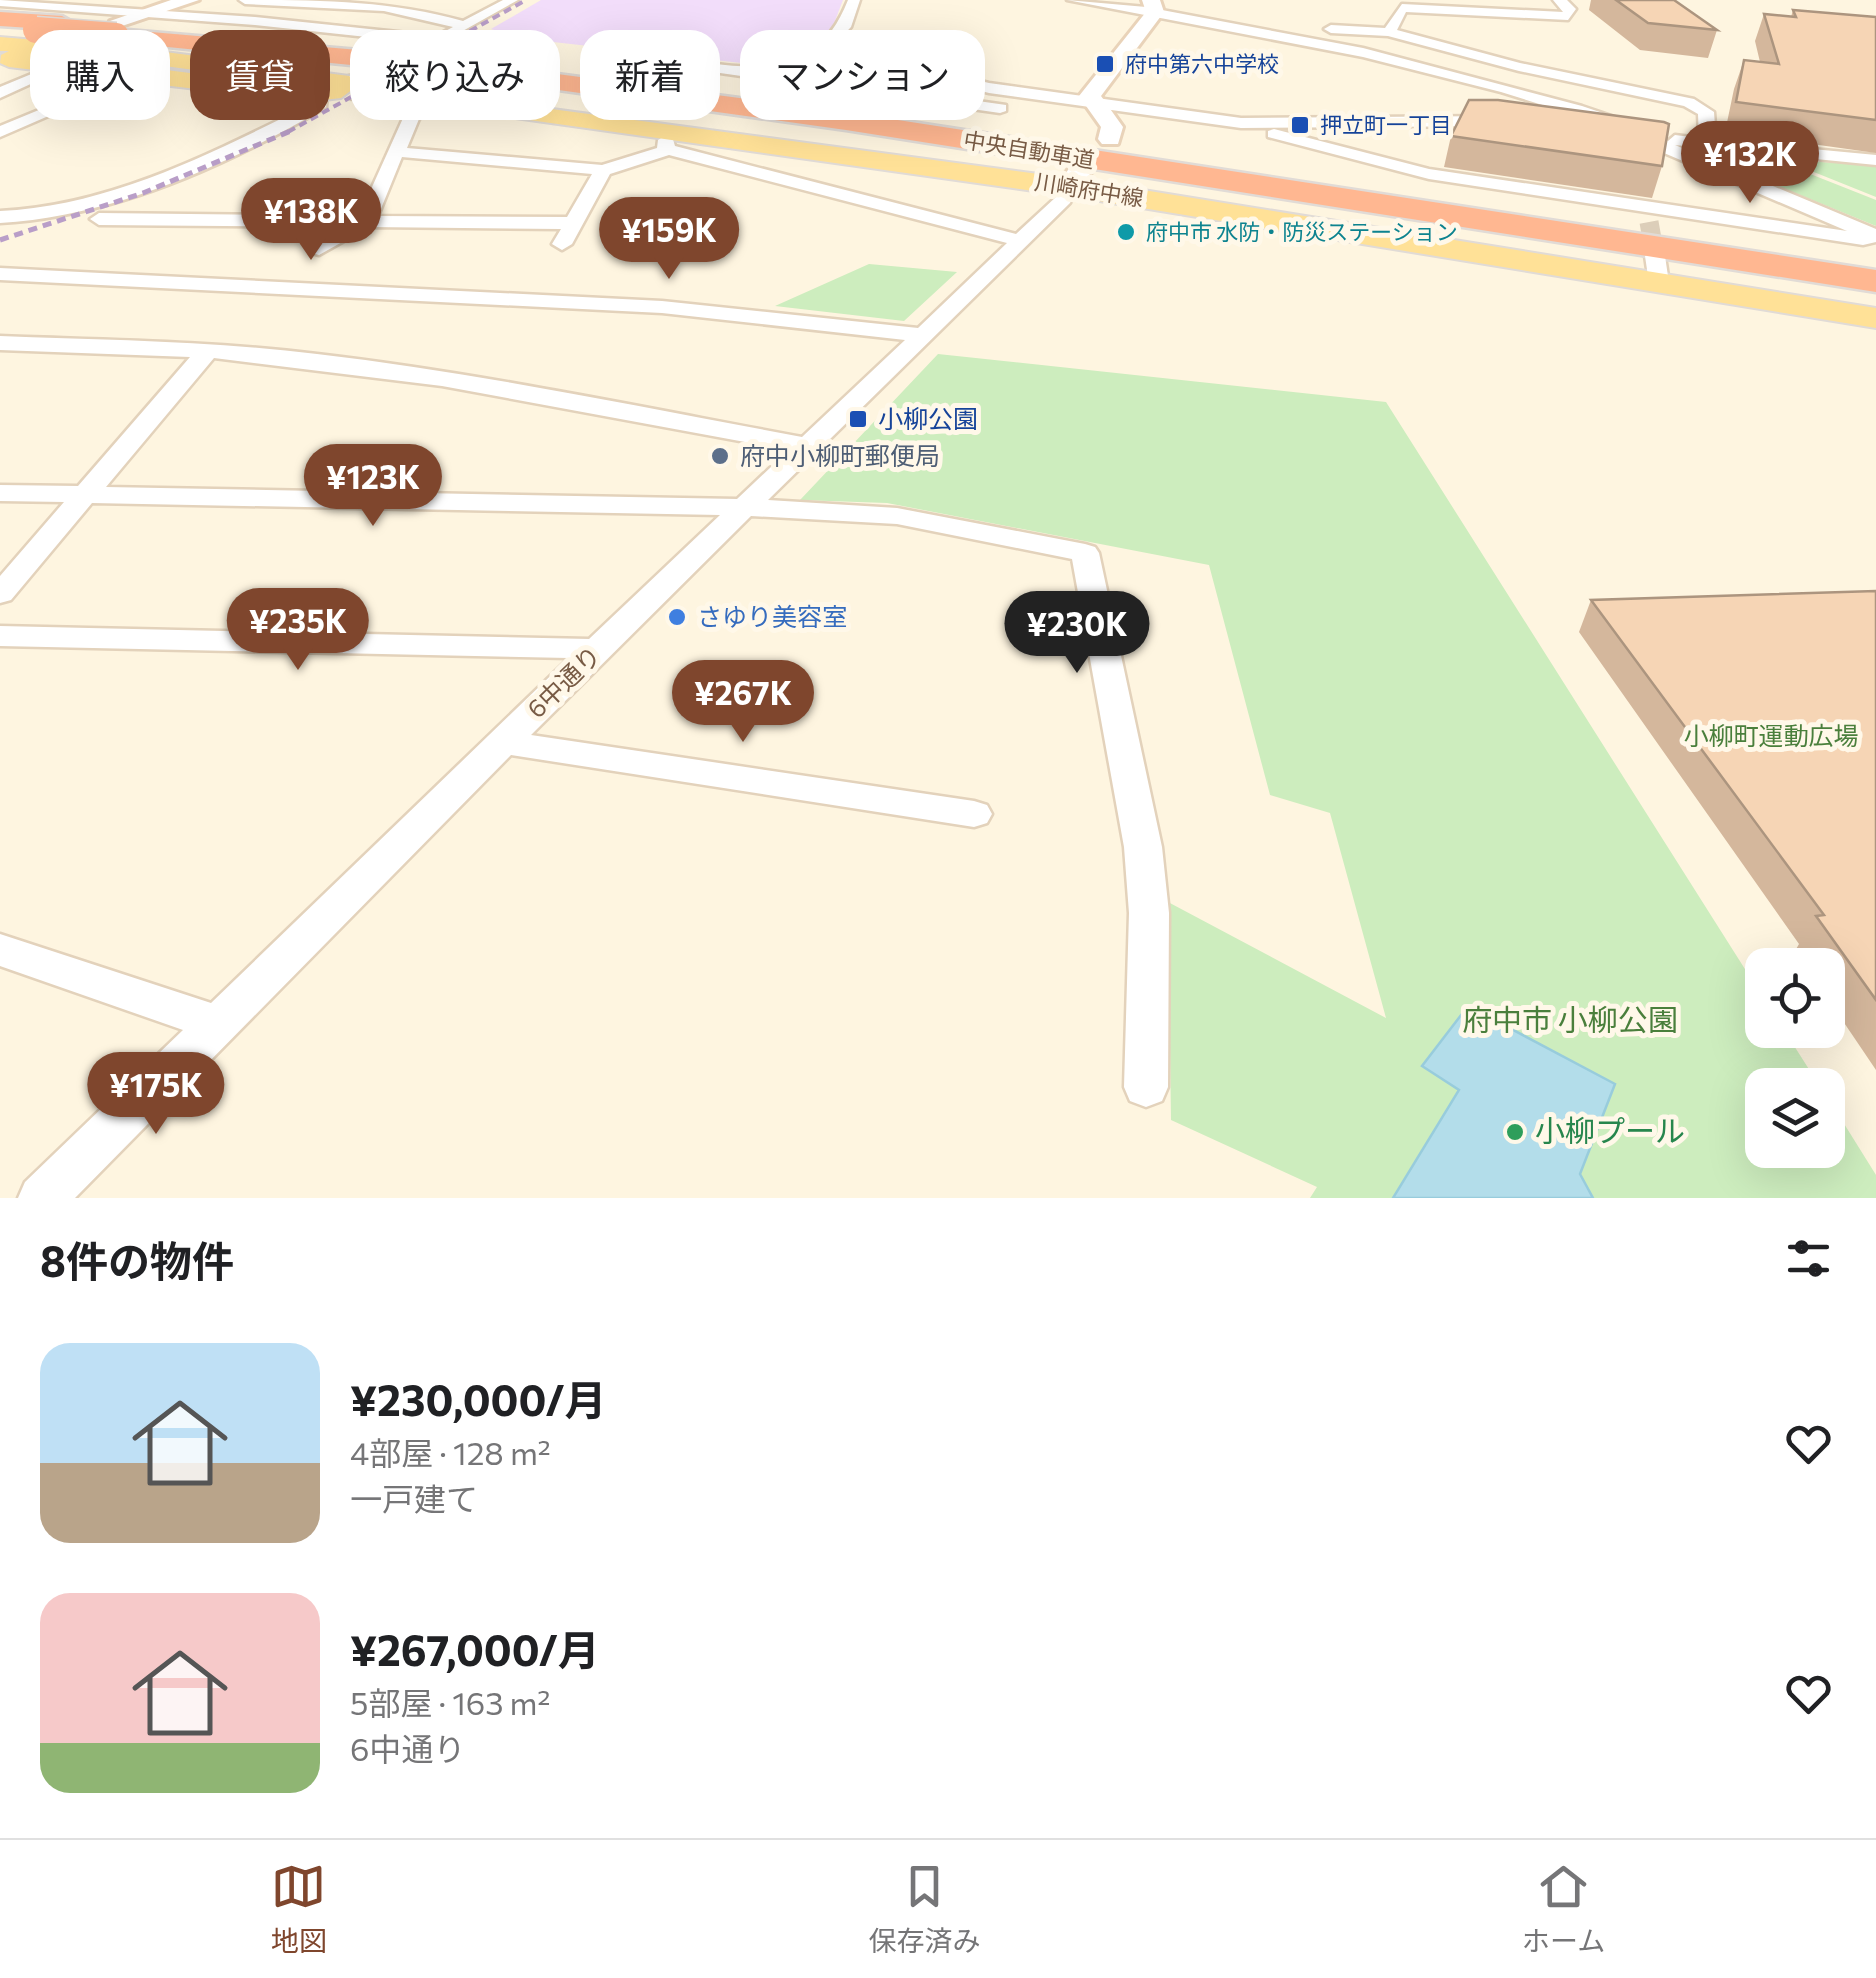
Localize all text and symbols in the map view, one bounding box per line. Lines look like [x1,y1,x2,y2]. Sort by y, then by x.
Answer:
chip: 購入 [30,30,170,120]
chip: 賃貸 [190,30,330,120]
chip: 絞り込み [350,30,560,120]
chip: 新着 [580,30,720,120]
chip: マンション [740,30,985,120]
place label: 府中第六中学校 [1125,50,1279,77]
marker: 府中第六中学校 [1094,53,1116,75]
place label: 押立町一丁目 [1320,111,1452,138]
marker: 押立町一丁目 [1289,114,1311,136]
pin: ¥132K [1680,121,1820,206]
street label: 中央自動車道 [962,126,1096,173]
text: ¥132K [1703,133,1797,173]
street label: 川崎府中線 [1033,168,1146,211]
pin: ¥138K [241,178,381,263]
text: ¥138K [263,190,359,230]
pin: ¥159K [599,197,739,282]
text: ¥159K [621,209,717,249]
place label: 府中市 水防・防災ステーション [1146,218,1458,245]
marker: 府中市 水防・防災ステーション [1115,221,1137,243]
place label: 小柳公園 [878,403,978,433]
marker: 小柳公園 [847,408,869,430]
place label: 府中小柳町郵便局 [740,440,940,470]
pin: ¥123K [303,444,443,529]
marker: 府中小柳町郵便局 [709,445,731,467]
text: ¥123K [326,456,420,496]
pin: ¥235K [228,588,368,673]
pin: ¥230K [1007,591,1147,676]
text: ¥235K [249,600,347,640]
place label: さゆり美容室 [697,601,847,631]
text: ¥230K [1026,603,1128,643]
marker: さゆり美容室 [666,606,688,628]
street label: 6中通り [520,639,606,723]
pin: ¥267K [673,660,813,745]
text: ¥267K [694,672,792,712]
park label: 小柳町運動広場 [1683,720,1859,750]
map controls [1745,948,1845,1168]
button: locate [1745,948,1845,1048]
park label: 府中市 小柳公園 [1462,1000,1678,1037]
pin: ¥175K [86,1052,226,1137]
text: ¥175K [109,1064,203,1104]
button: layers [1745,1068,1845,1168]
place label: 小柳プール [1535,1111,1685,1148]
marker: 小柳プール [1504,1121,1526,1143]
icon: filters [1781,1231,1836,1286]
text: 8件の物件 [40,1234,234,1286]
text: ¥230,000/月 [350,1373,607,1425]
icon: home [120,1383,240,1503]
icon: heart [1781,1416,1836,1471]
text: 4部屋 · 128 m² [350,1432,551,1472]
text: 一戸建て [350,1478,478,1518]
text: ¥267,000/月 [350,1623,600,1675]
icon: home [120,1633,240,1753]
icon: heart [1781,1666,1836,1721]
text: 5部屋 · 163 m² [350,1682,550,1722]
text: 6中通り [350,1728,465,1768]
tab: 地図 [271,1859,327,1959]
tab: 保存済み [868,1859,980,1959]
tab: ホーム [1522,1859,1605,1959]

